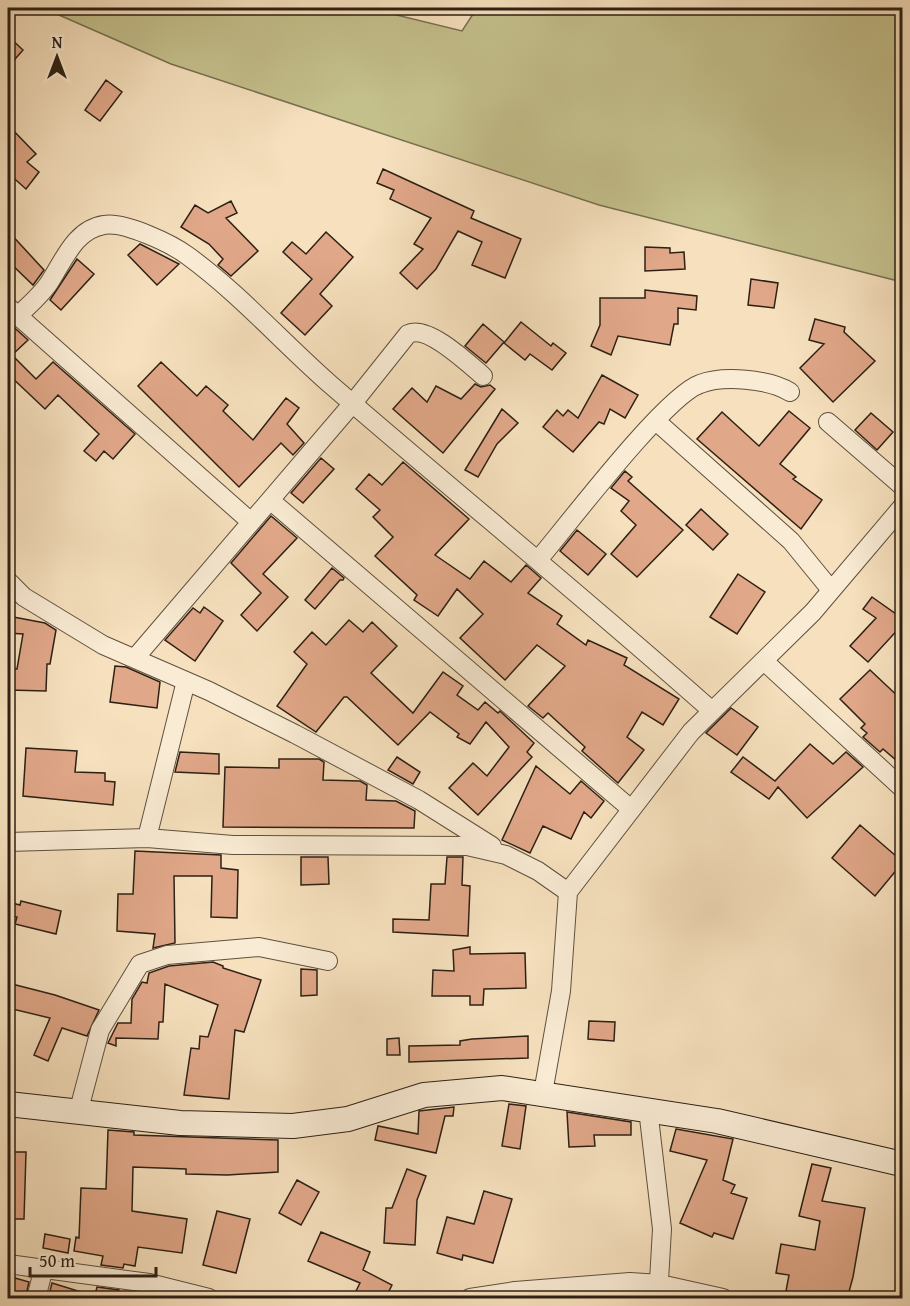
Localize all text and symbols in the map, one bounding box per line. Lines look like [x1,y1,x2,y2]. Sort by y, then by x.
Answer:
north arrow [27,27,87,87]
text: N [52,30,63,54]
scale bar [30,1240,156,1278]
text: 50 m [39,1247,75,1274]

